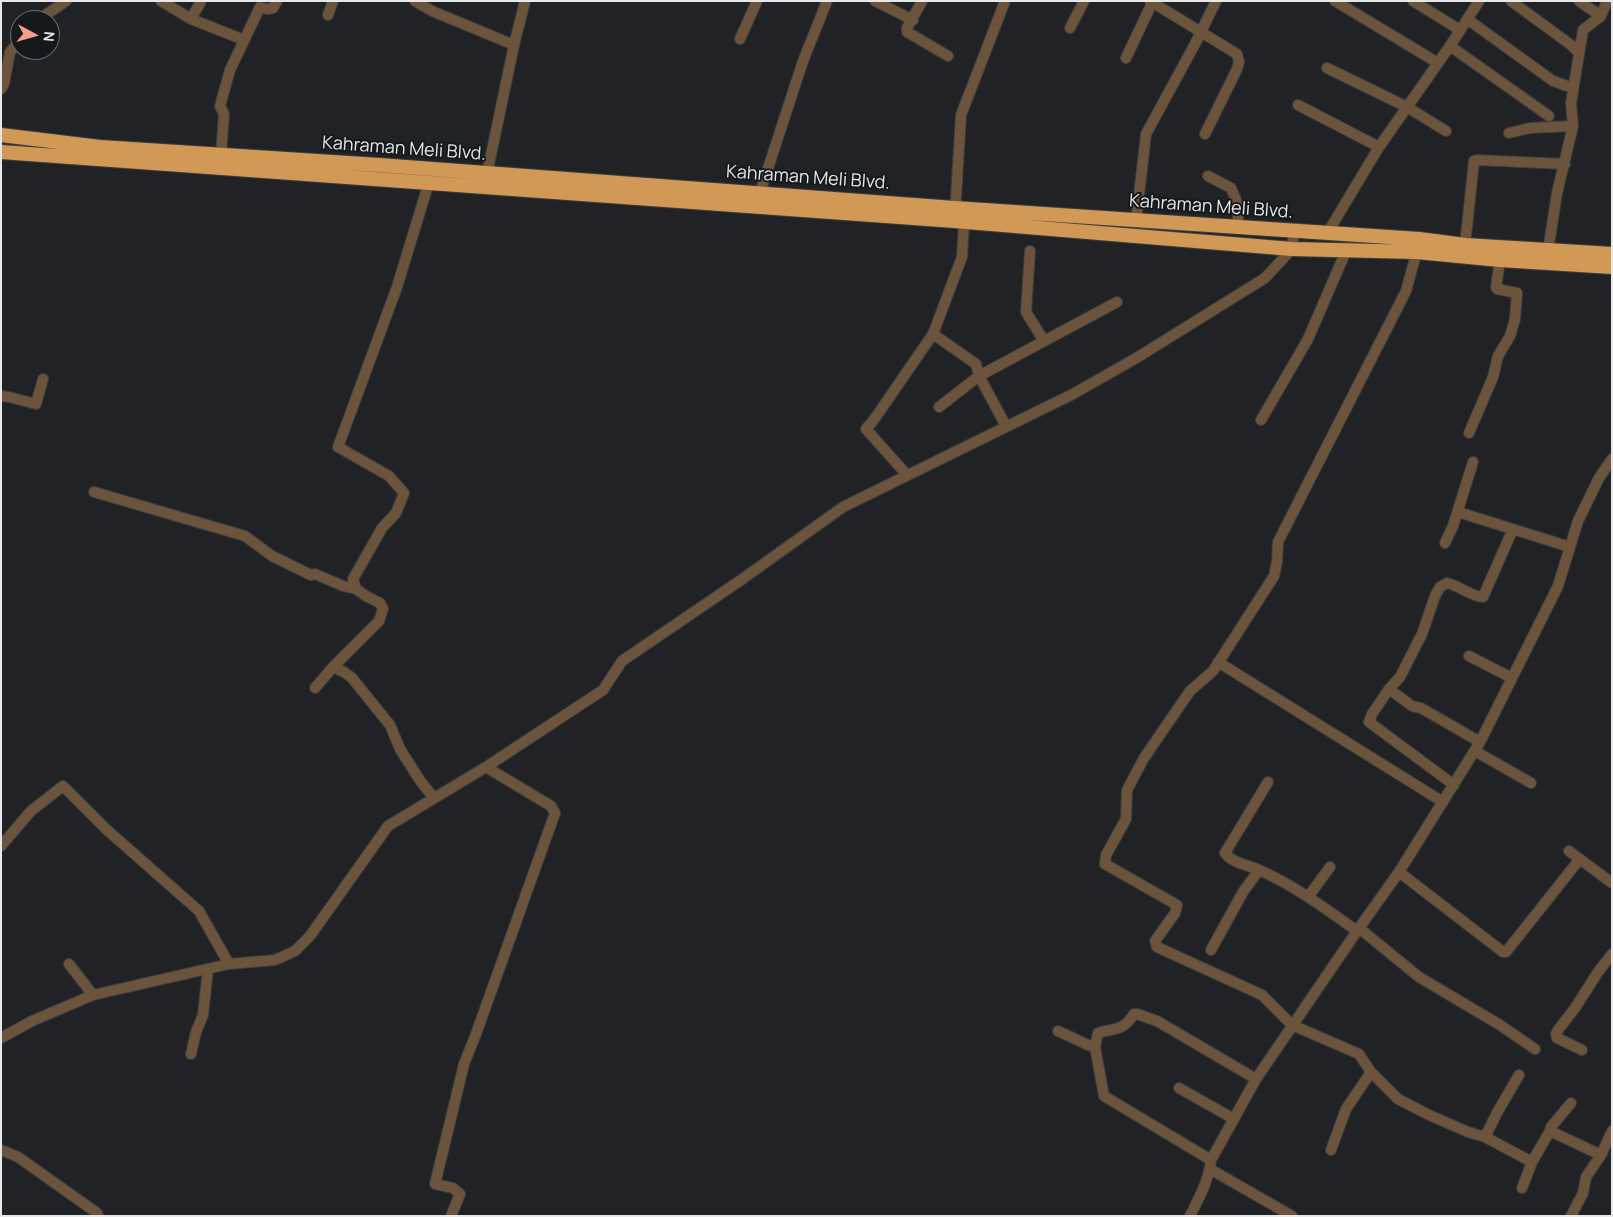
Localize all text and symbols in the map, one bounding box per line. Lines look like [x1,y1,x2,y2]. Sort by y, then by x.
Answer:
north arrow [10,10,60,60]
text: N [39,31,59,43]
street label: Kahraman Meli Blvd. [321,133,487,165]
street label: Kahraman Meli Blvd. [725,162,891,194]
street label: Kahraman Meli Blvd. [1128,191,1294,223]

